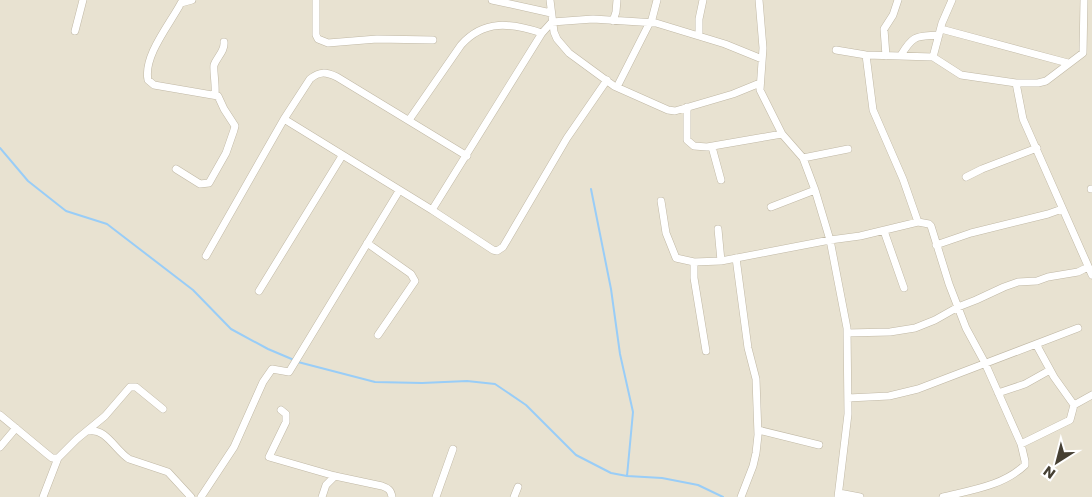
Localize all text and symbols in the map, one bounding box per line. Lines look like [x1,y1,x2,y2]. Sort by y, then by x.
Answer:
north arrow [1032,437,1082,487]
text: N [1039,461,1059,484]

